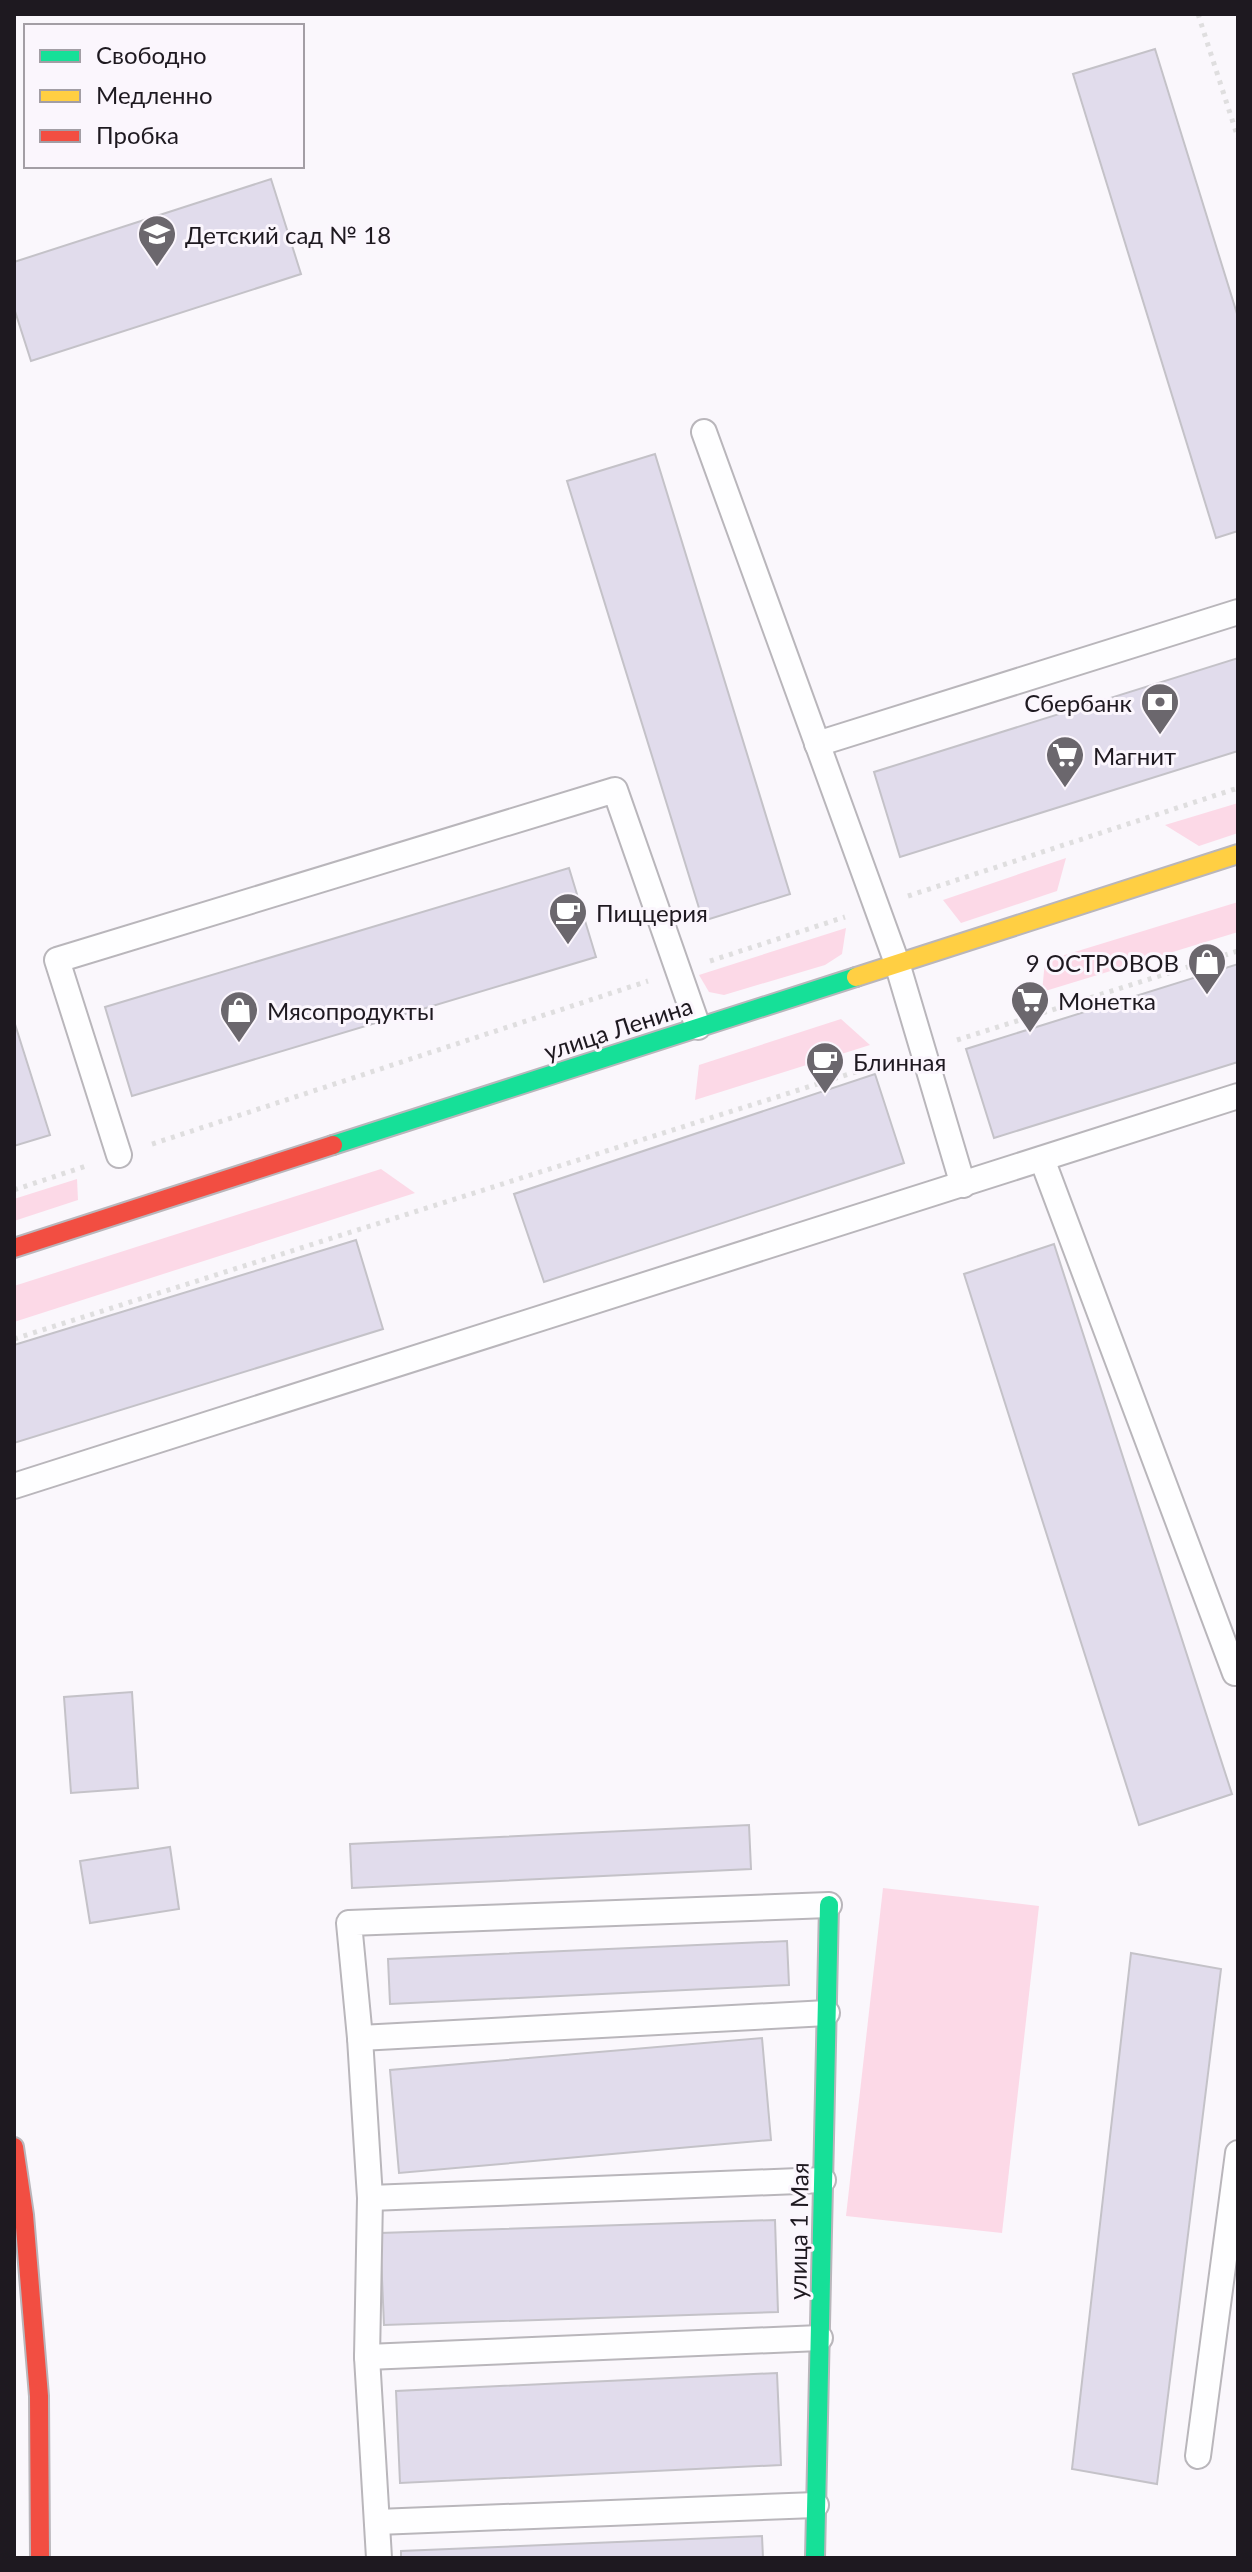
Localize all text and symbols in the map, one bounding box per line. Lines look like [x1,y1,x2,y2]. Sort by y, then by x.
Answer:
legend [24,24,304,168]
text: Свободно [96,40,207,69]
text: Медленно [96,80,213,109]
text: Пробка [96,120,179,149]
school or university icon: Детский сад № 18 [136,213,178,268]
place label: Детский сад № 18 [185,220,391,249]
bank icon: Сбербанк [1139,681,1181,736]
place label: Сбербанк [1024,688,1133,717]
supermarket icon: Магнит [1044,734,1086,789]
place label: Магнит [1093,741,1176,770]
cafe icon: Пиццерия [547,891,589,946]
place label: Пиццерия [596,898,708,927]
shop icon: 9 ОСТРОВОВ [1186,941,1228,996]
place label: 9 ОСТРОВОВ [1026,948,1179,977]
supermarket icon: Монетка [1009,979,1051,1034]
place label: Монетка [1058,986,1156,1015]
shop icon: Мясопродукты [218,989,260,1044]
street label: улица Ленина [540,990,696,1066]
place label: Мясопродукты [267,996,434,1025]
cafe icon: Блинная [804,1040,846,1095]
place label: Блинная [853,1047,946,1076]
street label: улица 1 Мая [782,2162,814,2300]

